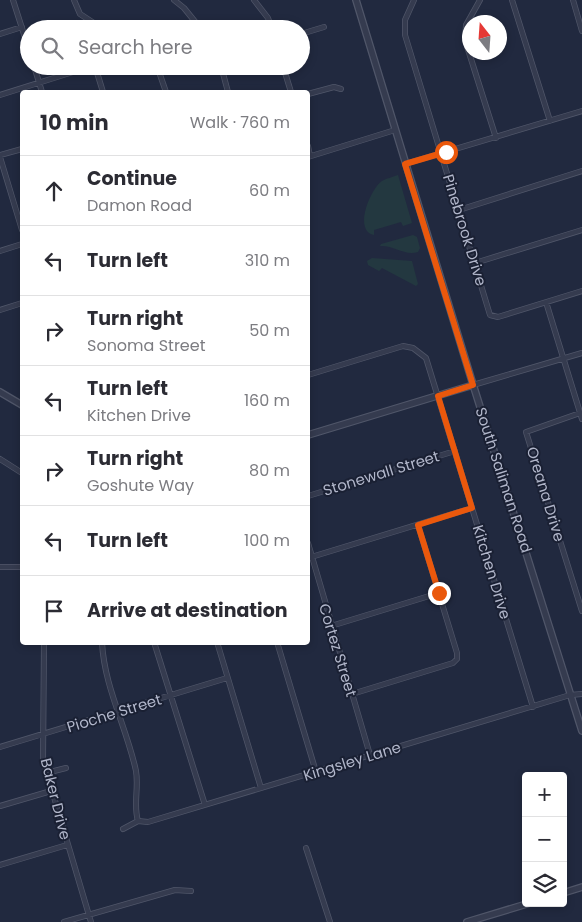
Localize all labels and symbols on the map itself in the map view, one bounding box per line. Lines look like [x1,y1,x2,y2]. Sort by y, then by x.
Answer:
north arrow [462,15,507,60]
route start [435,141,458,164]
street label: Pinebrook Drive [438,172,492,288]
street label: South Saliman Road [471,405,537,555]
street label: Oreana Drive [522,444,570,544]
street label: Stonewall Street [320,445,442,501]
street label: Kitchen Drive [468,522,516,622]
route end [428,582,451,605]
street label: Cortez Street [314,601,362,699]
street label: Pioche Street [64,689,164,737]
street label: Kingsley Lane [301,736,403,786]
street label: Baker Drive [36,756,76,842]

